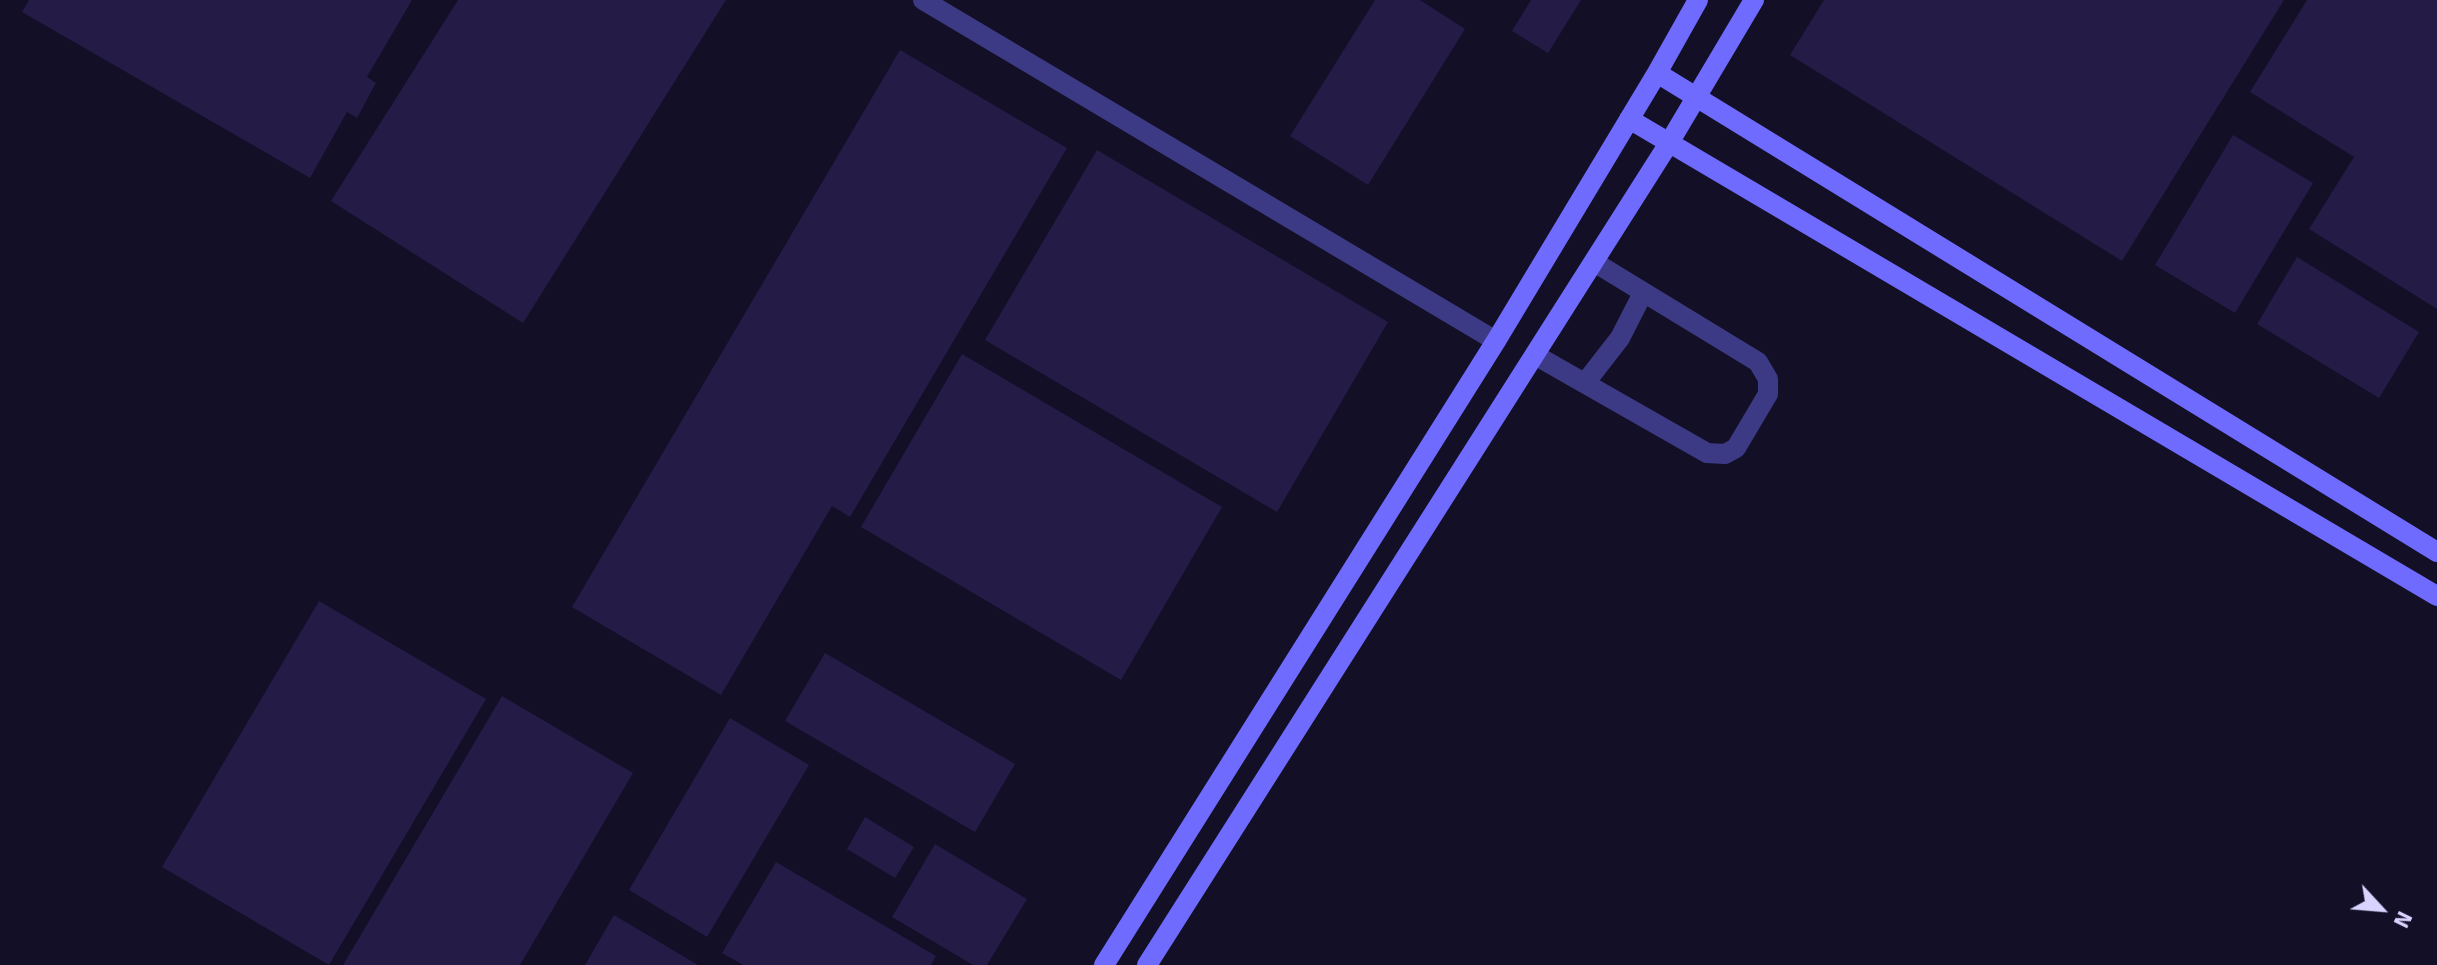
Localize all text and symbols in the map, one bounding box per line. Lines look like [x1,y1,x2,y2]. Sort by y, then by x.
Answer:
north arrow [2341,869,2421,949]
text: N [2388,907,2419,933]

